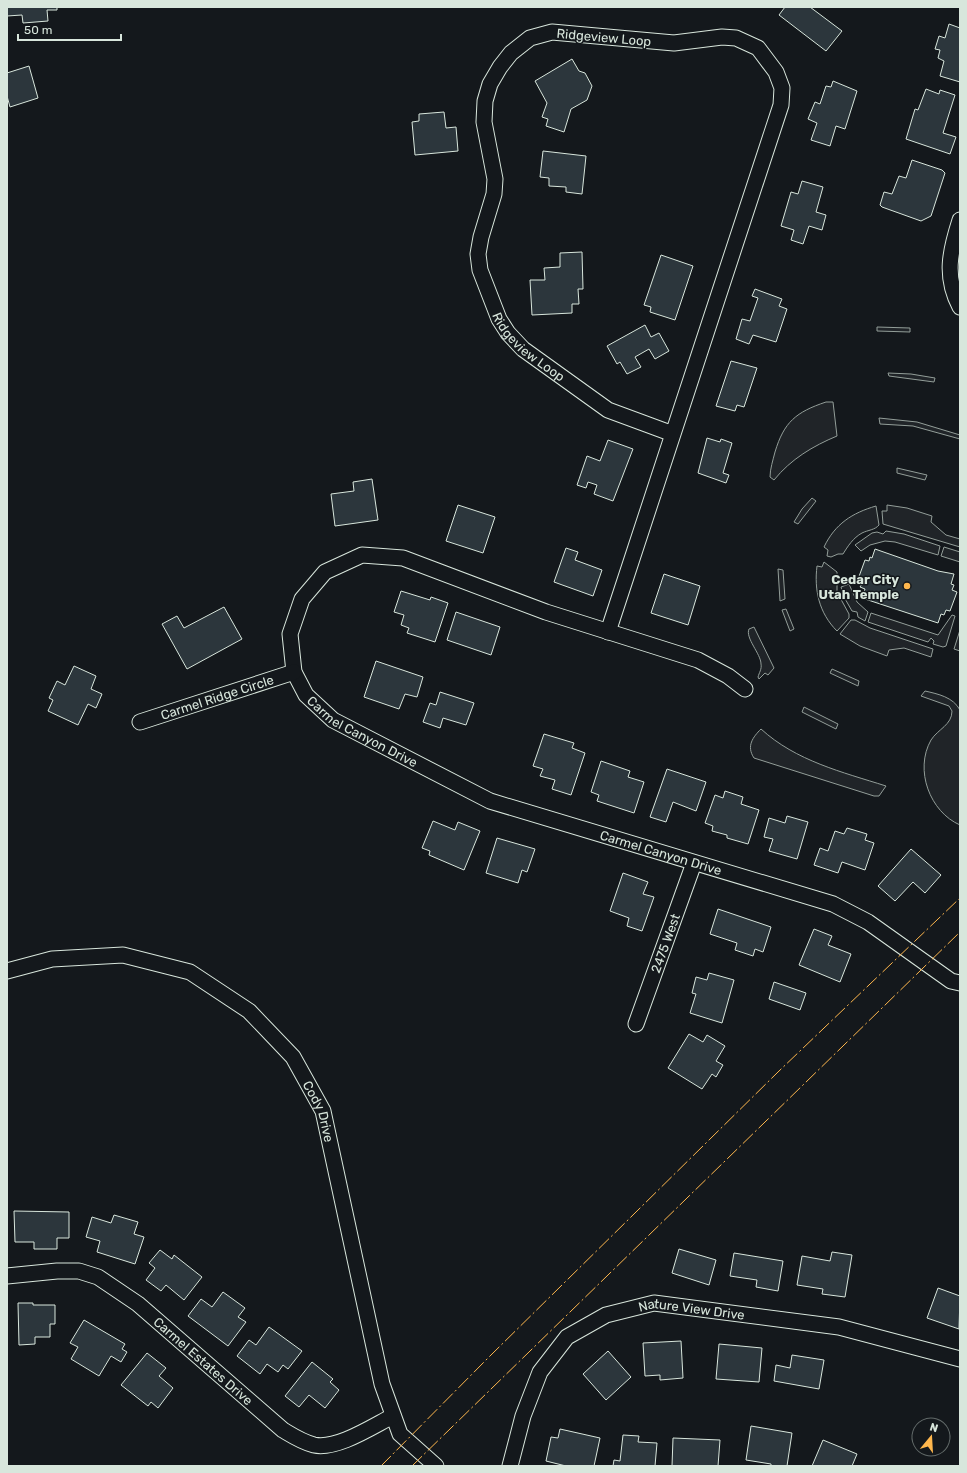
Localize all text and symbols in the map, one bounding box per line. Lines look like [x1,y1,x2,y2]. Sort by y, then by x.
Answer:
scale bar [18,16,121,42]
text: 50 m [24,23,52,37]
street label: Ridgeview Loop [556,26,652,50]
street label: Ridgeview Loop [489,310,568,385]
place label: Cedar City Utah Temple [819,572,899,602]
marker: Cedar City Utah Temple [902,581,912,591]
street label: Carmel Ridge Circle [159,672,276,723]
street label: Carmel Canyon Drive [304,693,420,770]
street label: Carmel Canyon Drive [598,827,723,878]
street label: 2475 West [648,912,683,975]
street label: Cody Drive [300,1078,337,1144]
street label: Nature View Drive [637,1296,746,1323]
street label: Carmel Estates Drive [150,1314,256,1408]
north arrow [911,1417,951,1457]
text: N [928,1421,940,1435]

